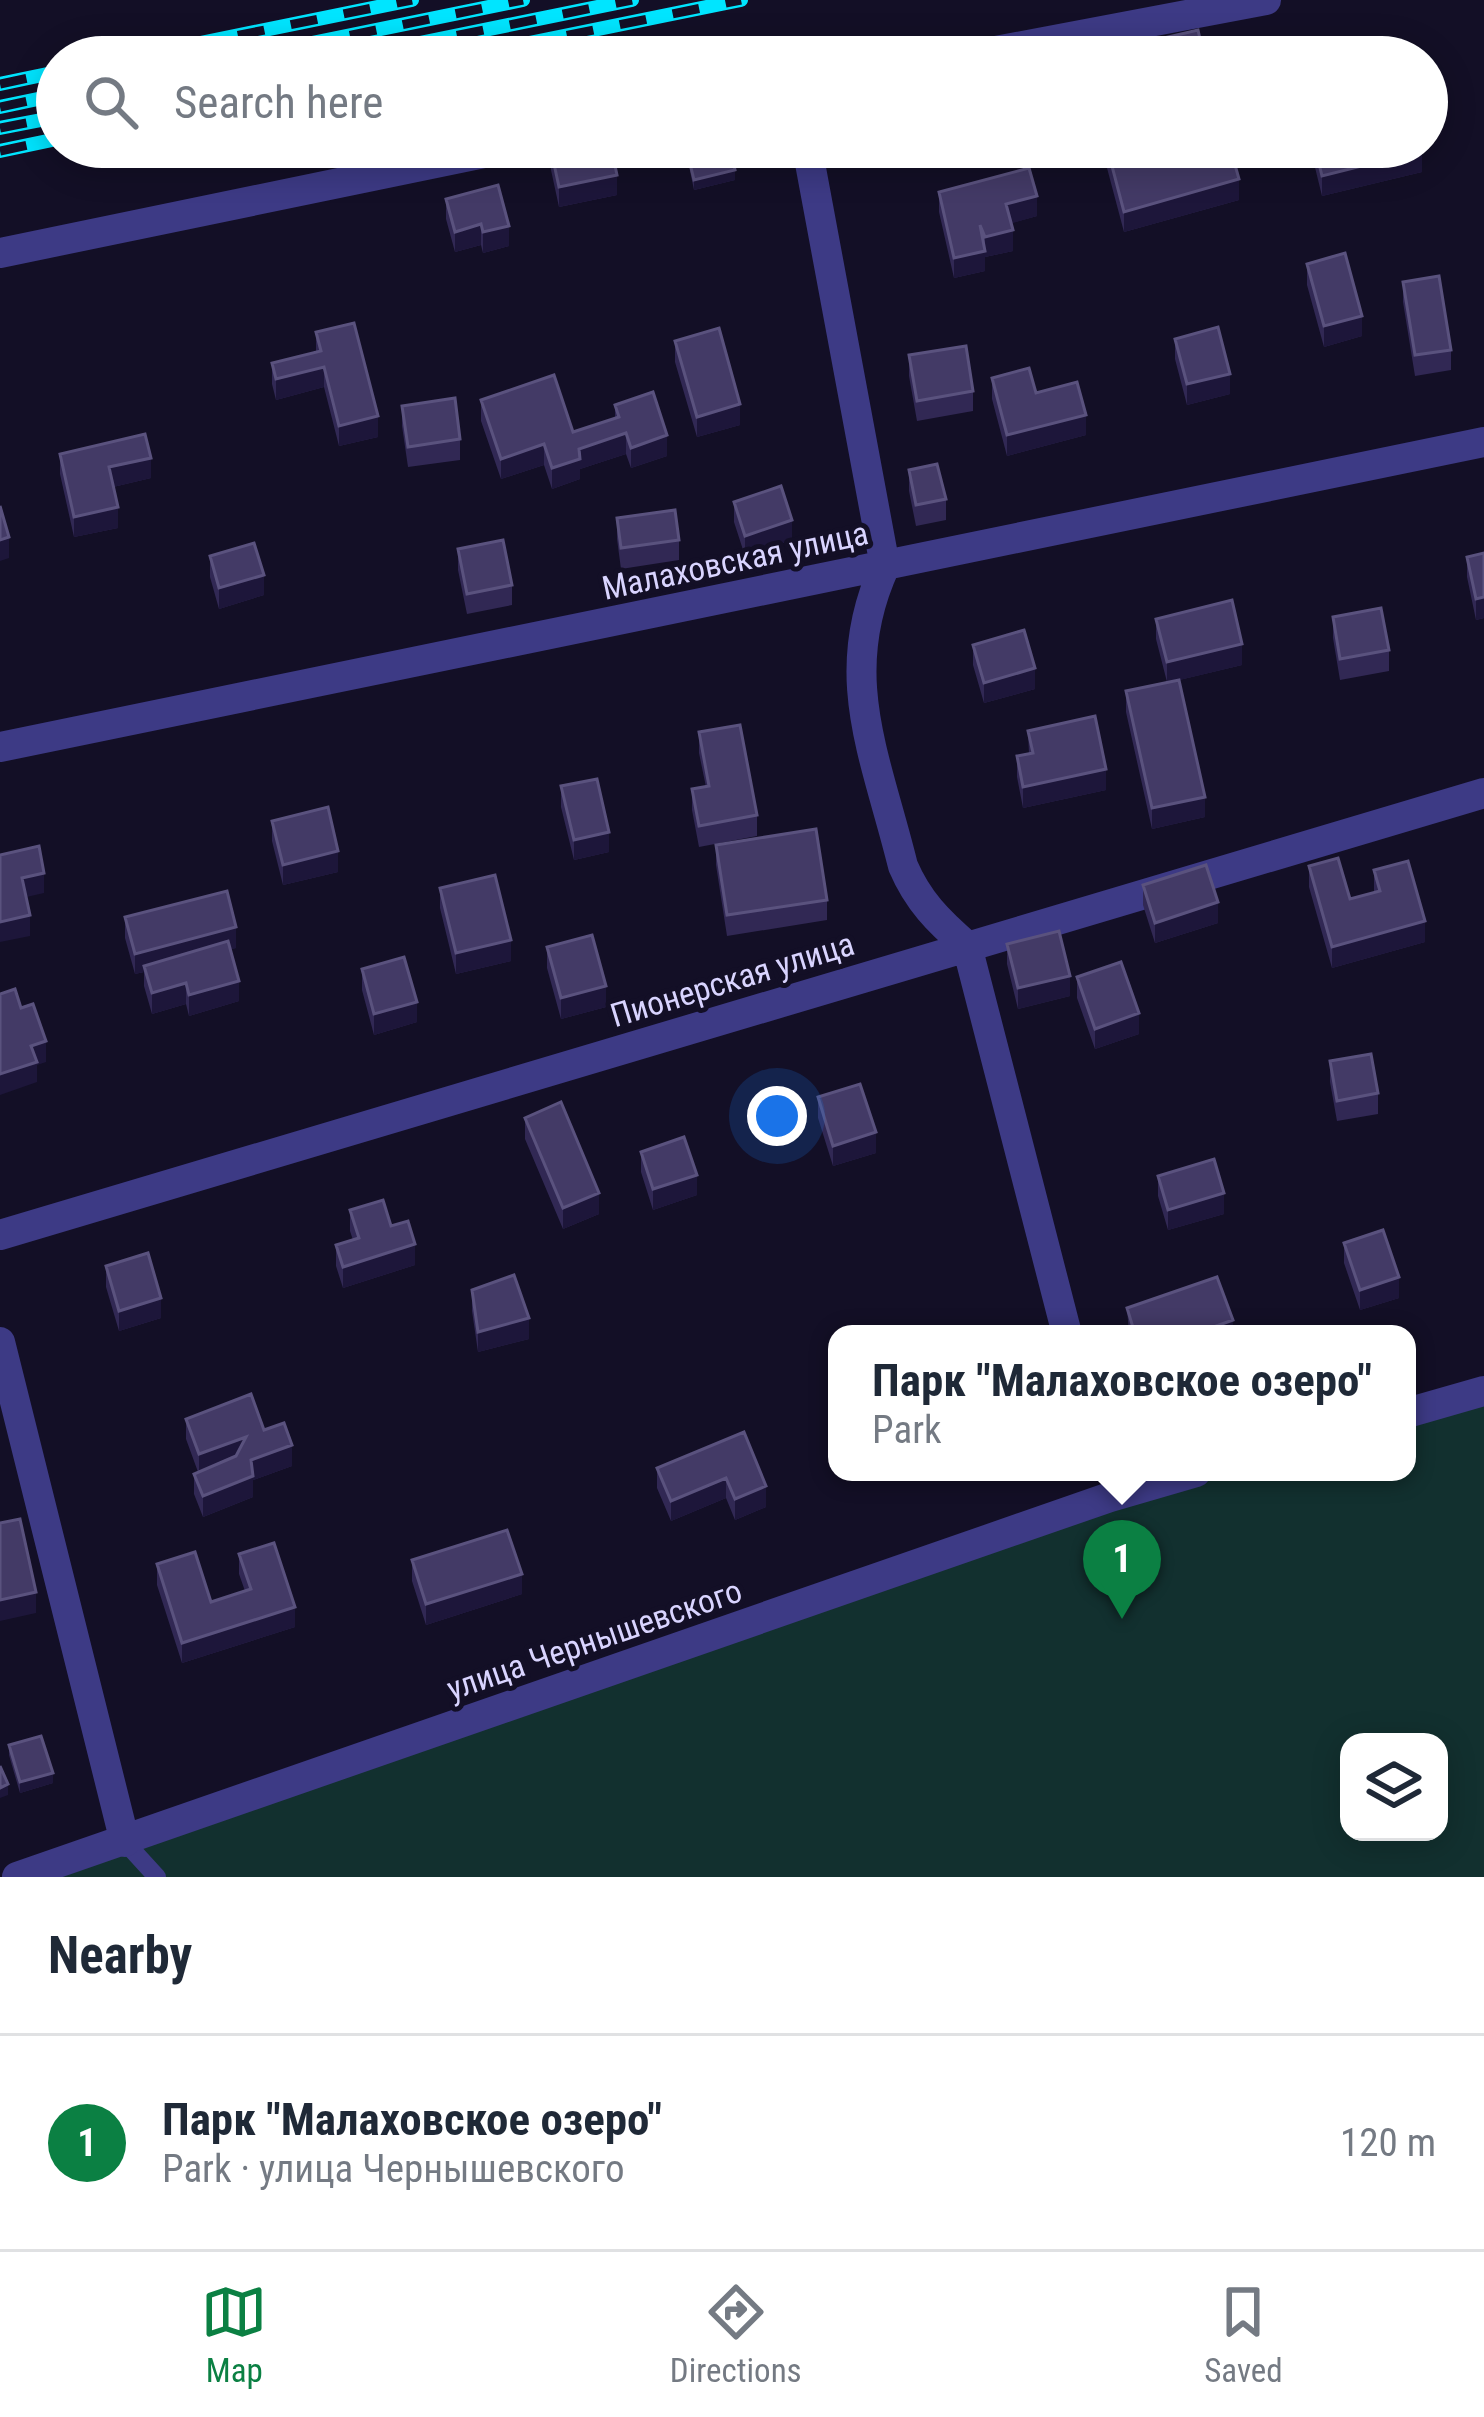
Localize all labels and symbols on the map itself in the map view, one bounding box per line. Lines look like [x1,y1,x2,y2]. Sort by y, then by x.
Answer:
street label: Малаховская улица [599,513,872,608]
street label: Пионерская улица [606,924,859,1035]
your location [747,1086,807,1146]
pin: 1 [1083,1520,1161,1619]
street label: улица Чернышевского [442,1571,747,1708]

